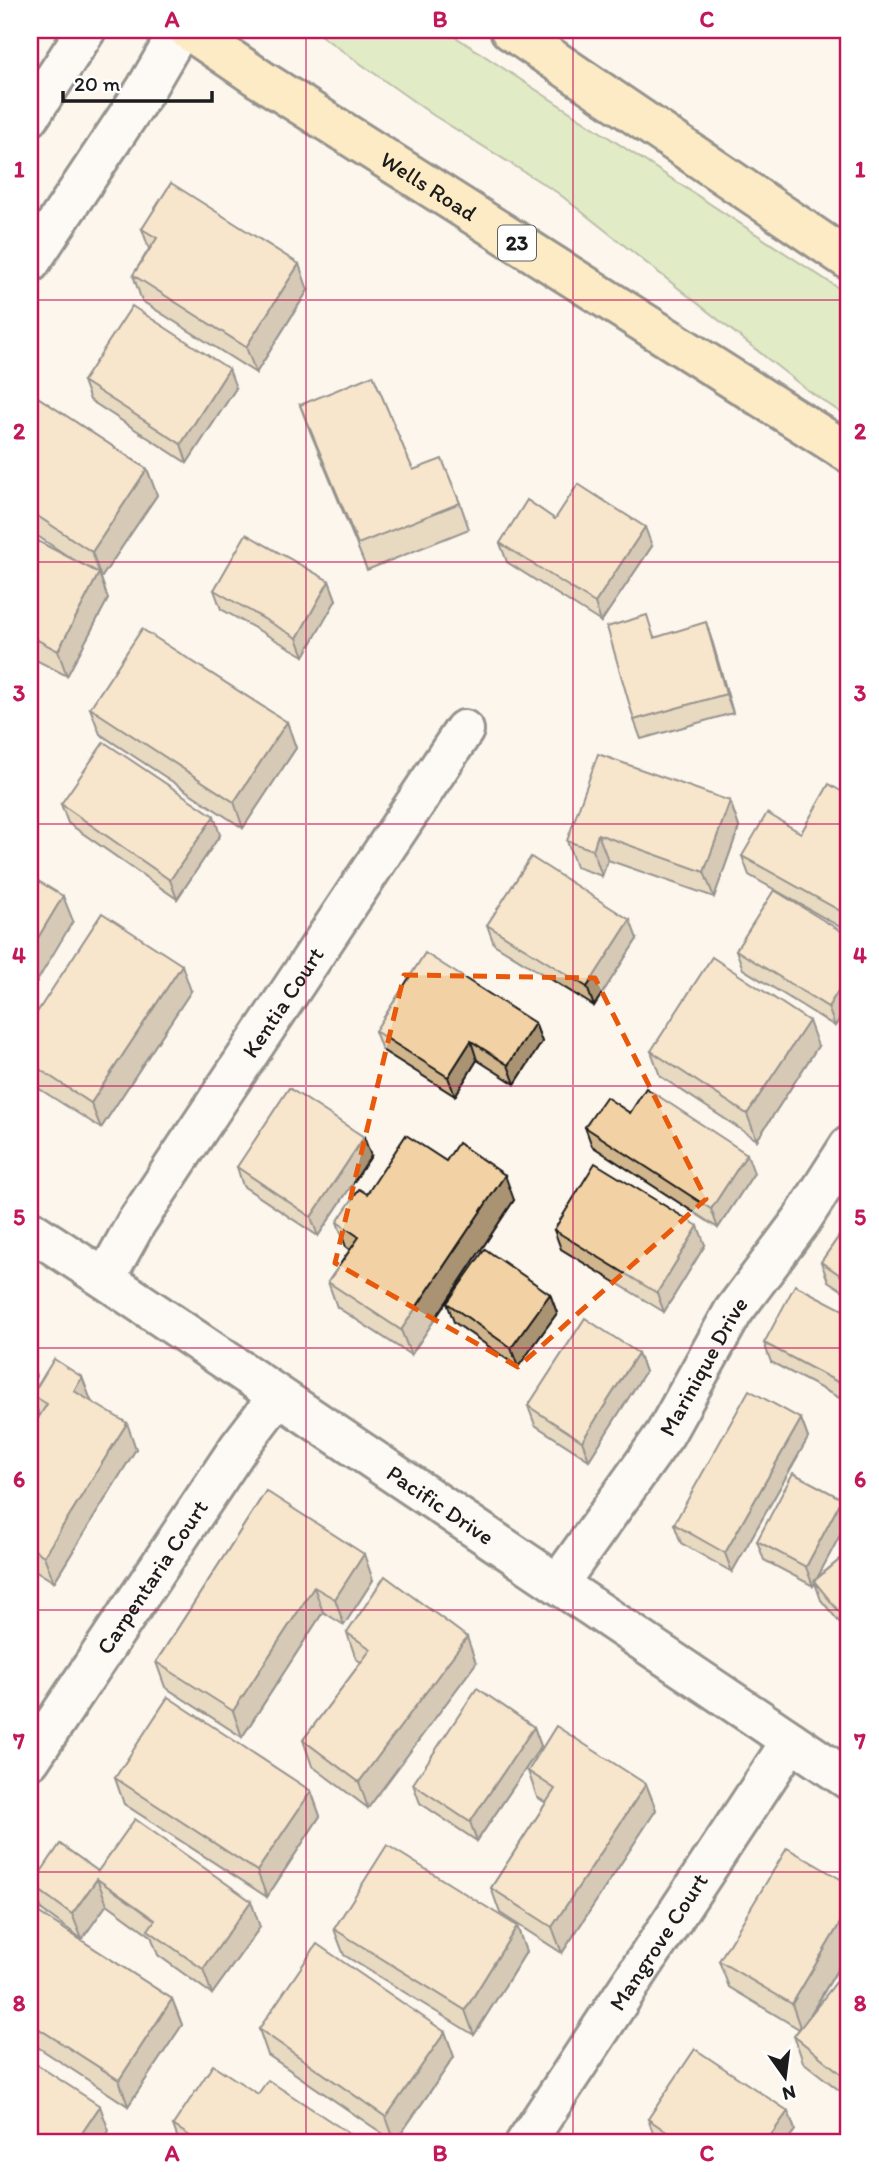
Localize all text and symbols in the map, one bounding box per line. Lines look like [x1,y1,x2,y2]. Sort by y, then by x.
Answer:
text: A [164,5,180,33]
text: B [433,5,448,33]
text: C [700,5,715,33]
scale bar [63,60,212,104]
text: 20 m [74,71,121,96]
street label: Wells Road [375,145,483,227]
text: 1 [14,155,25,183]
text: 1 [855,155,866,183]
road number: 23 [498,226,536,260]
text: 2 [13,417,26,445]
text: 2 [854,417,867,445]
text: 3 [13,679,26,707]
text: 3 [854,679,867,707]
text: 4 [12,941,26,969]
street label: Kentia Court [236,941,330,1063]
text: 4 [853,941,867,969]
text: 5 [13,1203,25,1231]
text: 5 [854,1203,866,1231]
street label: Marinique Drive [653,1291,754,1441]
street label: Pacific Drive [382,1459,499,1551]
text: 6 [13,1465,25,1493]
text: 6 [854,1465,866,1493]
street label: Carpentaria Court [91,1494,214,1660]
text: 7 [12,1727,25,1755]
text: 7 [853,1727,866,1755]
street label: Mangrove Court [603,1867,714,2016]
text: 8 [13,1989,26,2017]
text: 8 [854,1989,867,2017]
north arrow [750,2042,820,2112]
text: N [780,2080,798,2106]
text: A [164,2139,180,2167]
text: B [433,2139,448,2167]
text: C [700,2139,715,2167]

